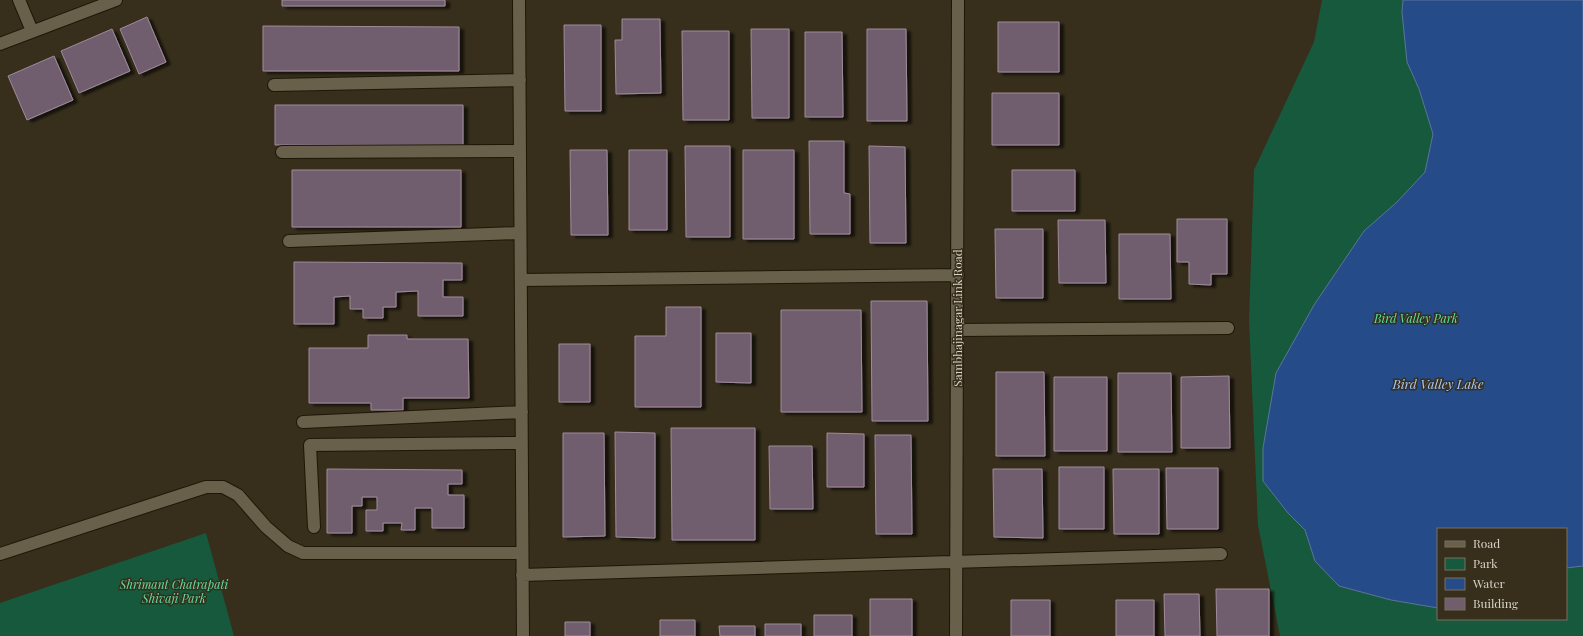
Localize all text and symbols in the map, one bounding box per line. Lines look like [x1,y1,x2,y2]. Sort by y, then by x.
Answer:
street label: Sambhajinagar Link Road [949,249,965,387]
park label: Bird Valley Park [1373,310,1458,326]
water label: Bird Valley Lake [1391,375,1484,392]
legend [1437,528,1567,620]
text: Road [1473,535,1500,551]
text: Park [1473,555,1498,571]
text: Water [1472,575,1506,591]
park label: Shrimant Chatrapati Shivaji Park [119,576,229,606]
text: Building [1473,595,1519,611]

